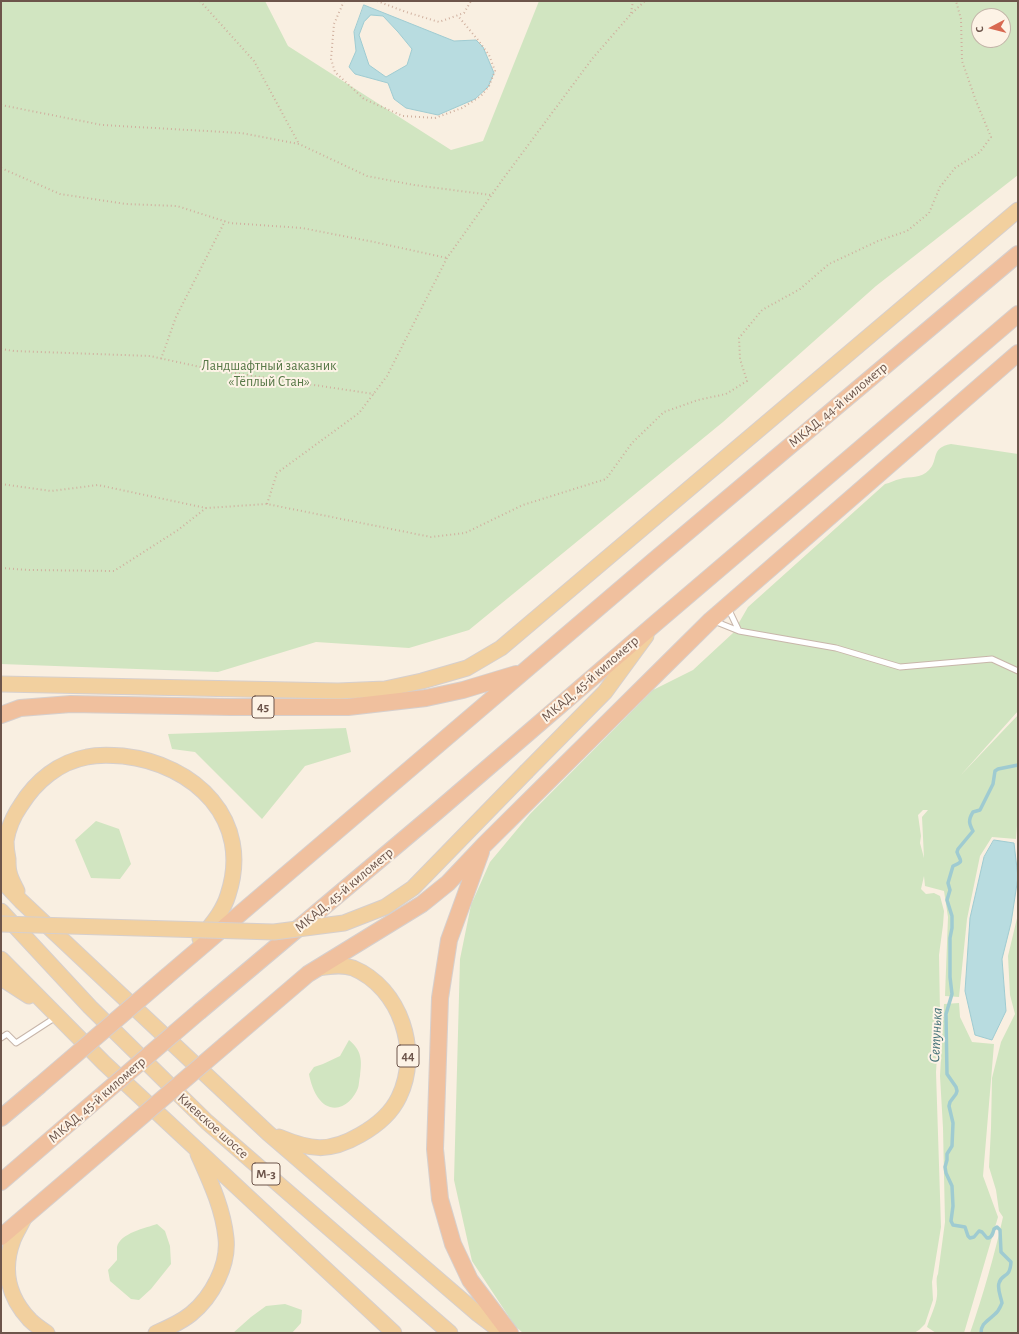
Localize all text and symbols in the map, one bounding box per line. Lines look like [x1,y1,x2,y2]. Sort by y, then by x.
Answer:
north arrow [971,8,1011,48]
text: С [974,26,985,33]
park label: Ландшафтный заказник «Тёплый Стан» [202,358,336,390]
street label: МКАД, 44-й километр [785,359,891,451]
street label: МКАД, 45-й километр [538,632,642,726]
road number: 45 [252,696,274,718]
street label: МКАД, 45-й километр [291,844,397,936]
water label: Сетунька [926,1007,946,1063]
road number: 44 [397,1045,419,1067]
street label: МКАД, 45-й километр [45,1053,149,1147]
street label: Киевское шоссе [174,1090,252,1162]
road number: М-3 [252,1163,280,1185]

